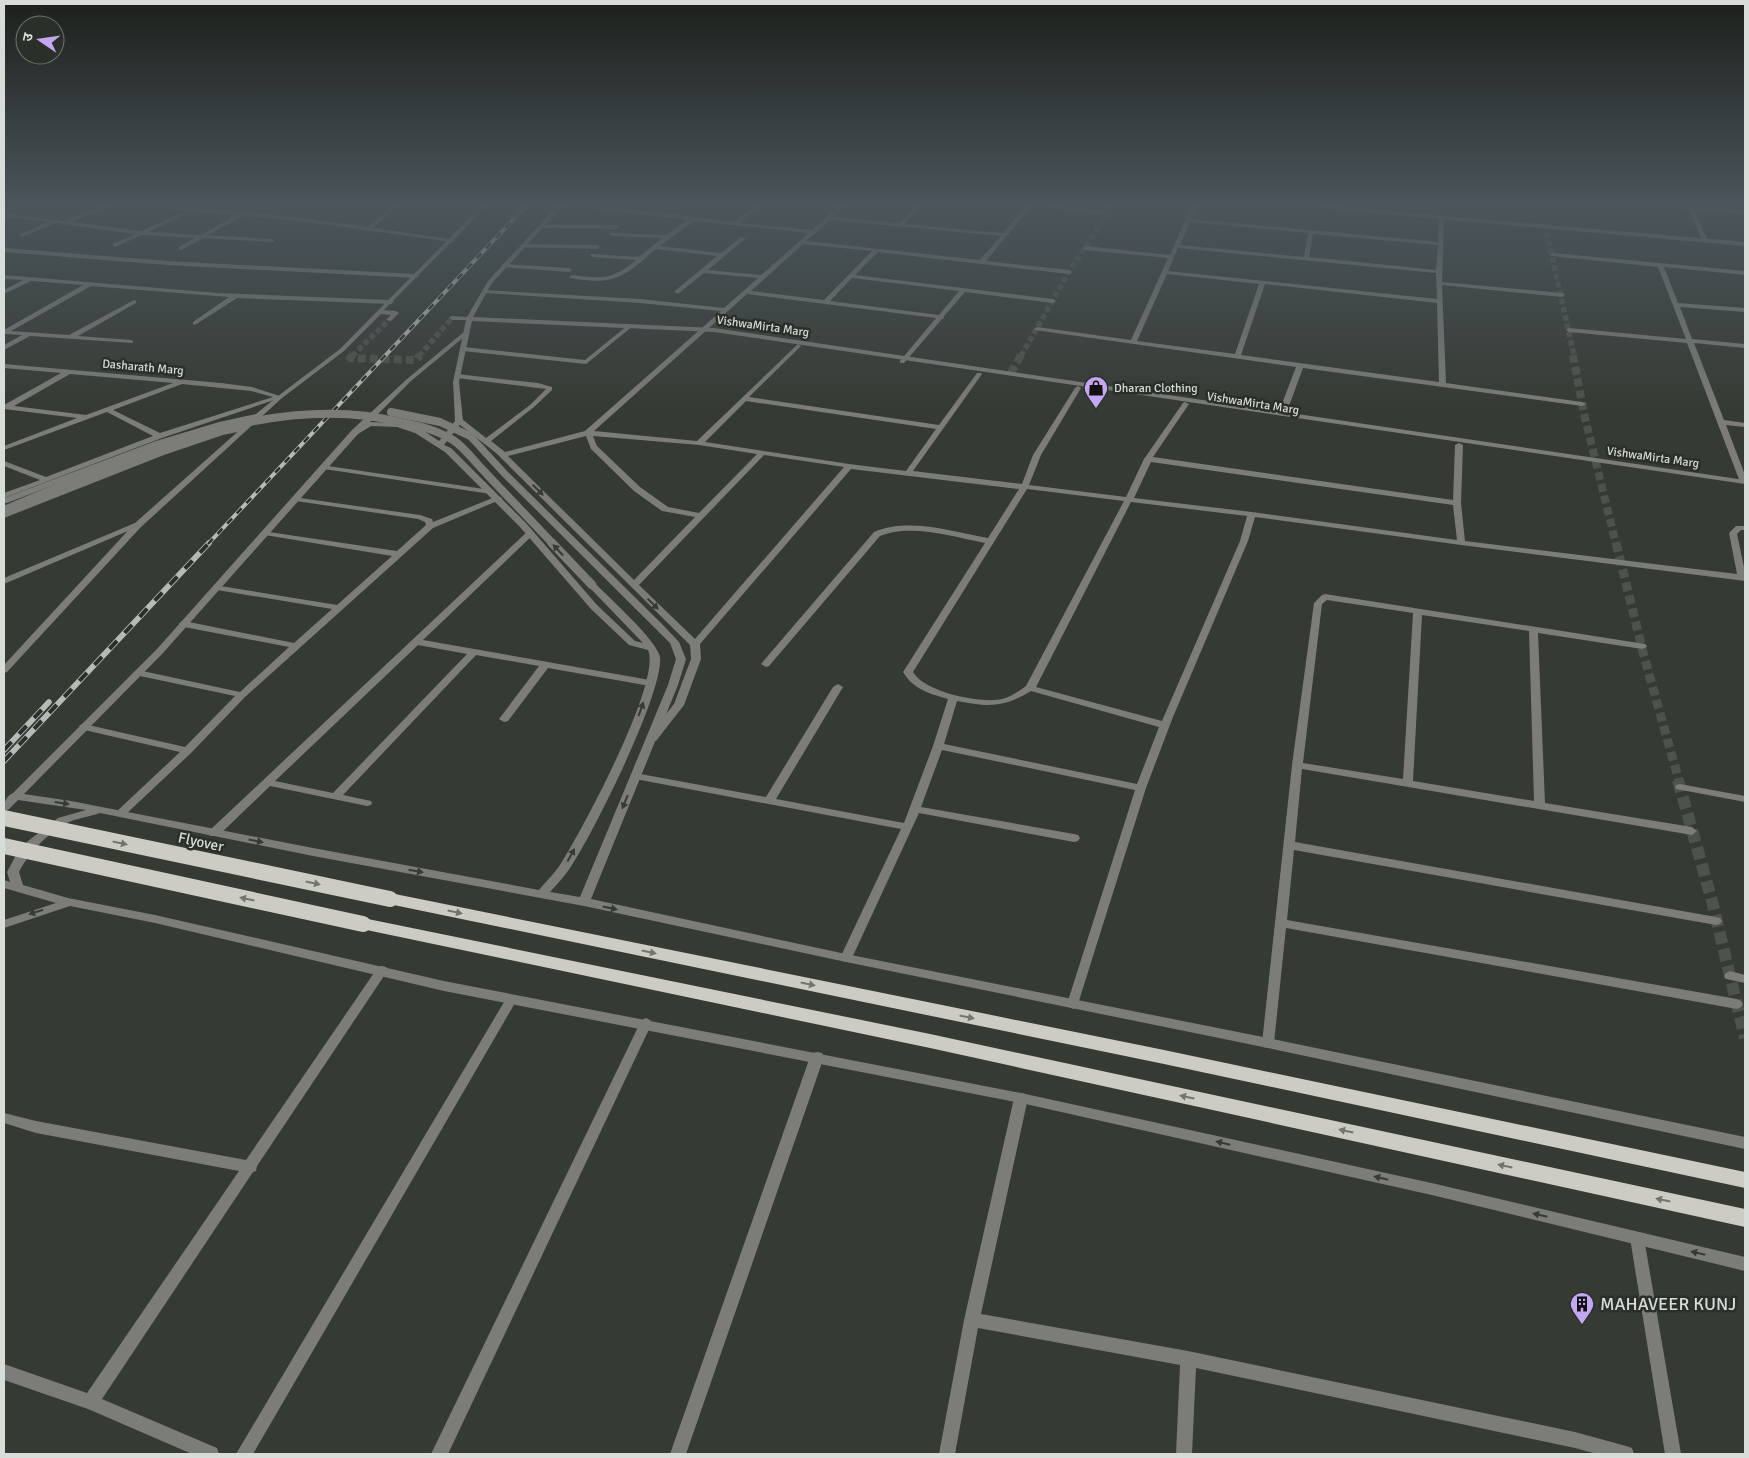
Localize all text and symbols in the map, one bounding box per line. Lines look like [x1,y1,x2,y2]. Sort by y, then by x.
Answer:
north arrow [15,15,65,65]
text: उ [19,31,37,43]
street label: VishwaMirta Marg [716,313,810,340]
street label: Dasharath Marg [102,356,184,379]
shop icon: Dharan Clothing [1083,375,1109,409]
place label: Dharan Clothing [1114,381,1198,396]
street label: VishwaMirta Marg [1206,389,1300,418]
street label: VishwaMirta Marg [1606,444,1700,471]
one-way arrow [532,484,544,496]
one-way arrow [552,544,564,556]
one-way arrow [647,598,659,610]
one-way arrow [638,701,645,716]
one-way arrow [620,795,628,809]
one-way arrow [55,799,71,807]
street label: Flyover [177,828,226,856]
one-way arrow [248,838,264,846]
one-way arrow [112,839,128,847]
one-way arrow [567,848,575,863]
one-way arrow [408,868,424,876]
one-way arrow [306,879,321,887]
one-way arrow [240,895,255,903]
one-way arrow [602,904,617,912]
one-way arrow [28,909,43,917]
one-way arrow [448,909,464,917]
one-way arrow [641,948,656,956]
one-way arrow [800,981,816,989]
one-way arrow [960,1013,976,1021]
one-way arrow [1179,1093,1195,1101]
one-way arrow [1338,1127,1353,1135]
one-way arrow [1215,1139,1230,1147]
one-way arrow [1496,1161,1512,1169]
one-way arrow [1374,1174,1389,1182]
one-way arrow [1656,1196,1671,1204]
one-way arrow [1532,1211,1547,1219]
one-way arrow [1690,1249,1705,1257]
building icon: MAHAVEER KUNJ [1569,1291,1595,1325]
place label: MAHAVEER KUNJ [1600,1293,1736,1315]

